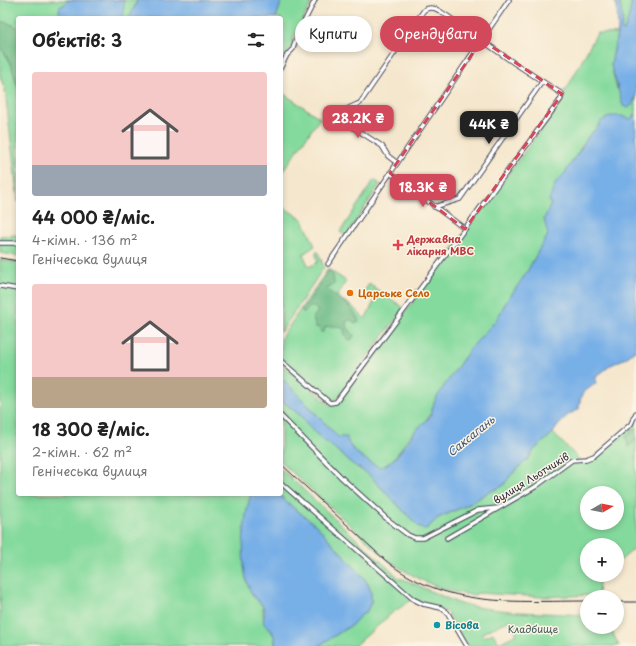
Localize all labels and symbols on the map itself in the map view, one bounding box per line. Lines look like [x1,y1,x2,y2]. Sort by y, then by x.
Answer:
pin: 28.2K ₴ [321,105,395,139]
pin: 44K ₴ [461,111,517,145]
pin: 18.3K ₴ [386,174,460,208]
place label: Державна лікарня МВС [406,231,474,258]
marker: Державна лікарня МВС [392,239,404,251]
place label: Царське Село [358,285,430,300]
marker: Царське Село [345,288,355,298]
water label: Саксагань [443,410,499,460]
street label: вулиця Льотчиків [490,448,572,507]
north arrow [580,486,624,530]
place label: Вісова [445,617,479,632]
marker: Вісова [432,620,442,630]
park label: Кладбище [508,621,559,636]

